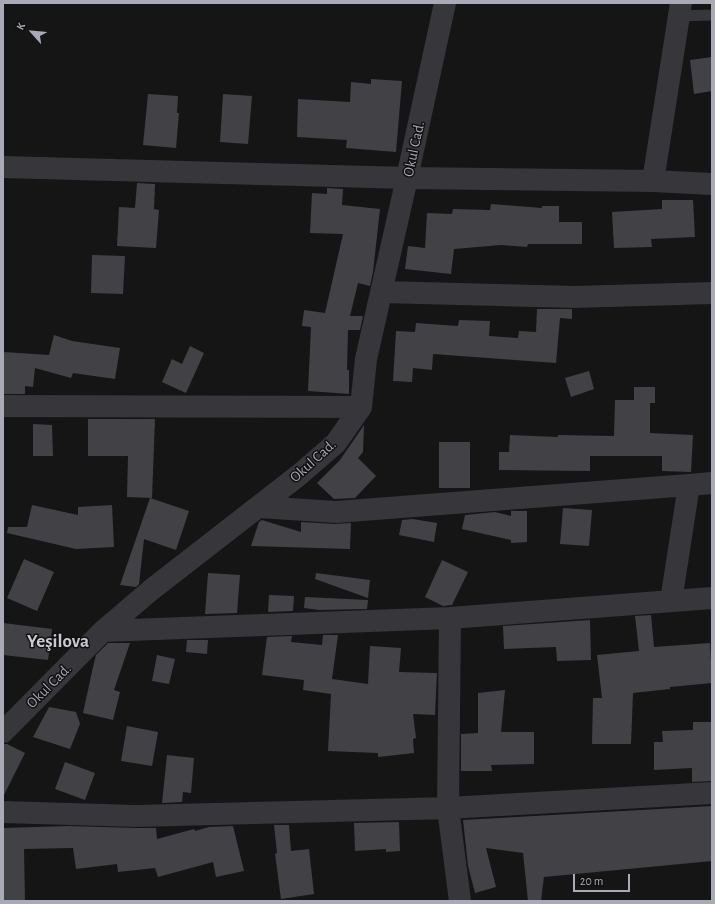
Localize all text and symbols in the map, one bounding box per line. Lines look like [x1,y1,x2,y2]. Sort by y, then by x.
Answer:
north arrow [12,12,52,52]
text: K [15,21,27,32]
street label: Okul Cad. [399,120,429,178]
street label: Okul Cad. [286,436,340,486]
district label: Yeşilova [27,630,89,652]
street label: Okul Cad. [23,660,75,712]
scale bar [575,866,632,892]
text: 20 m [580,875,603,887]

